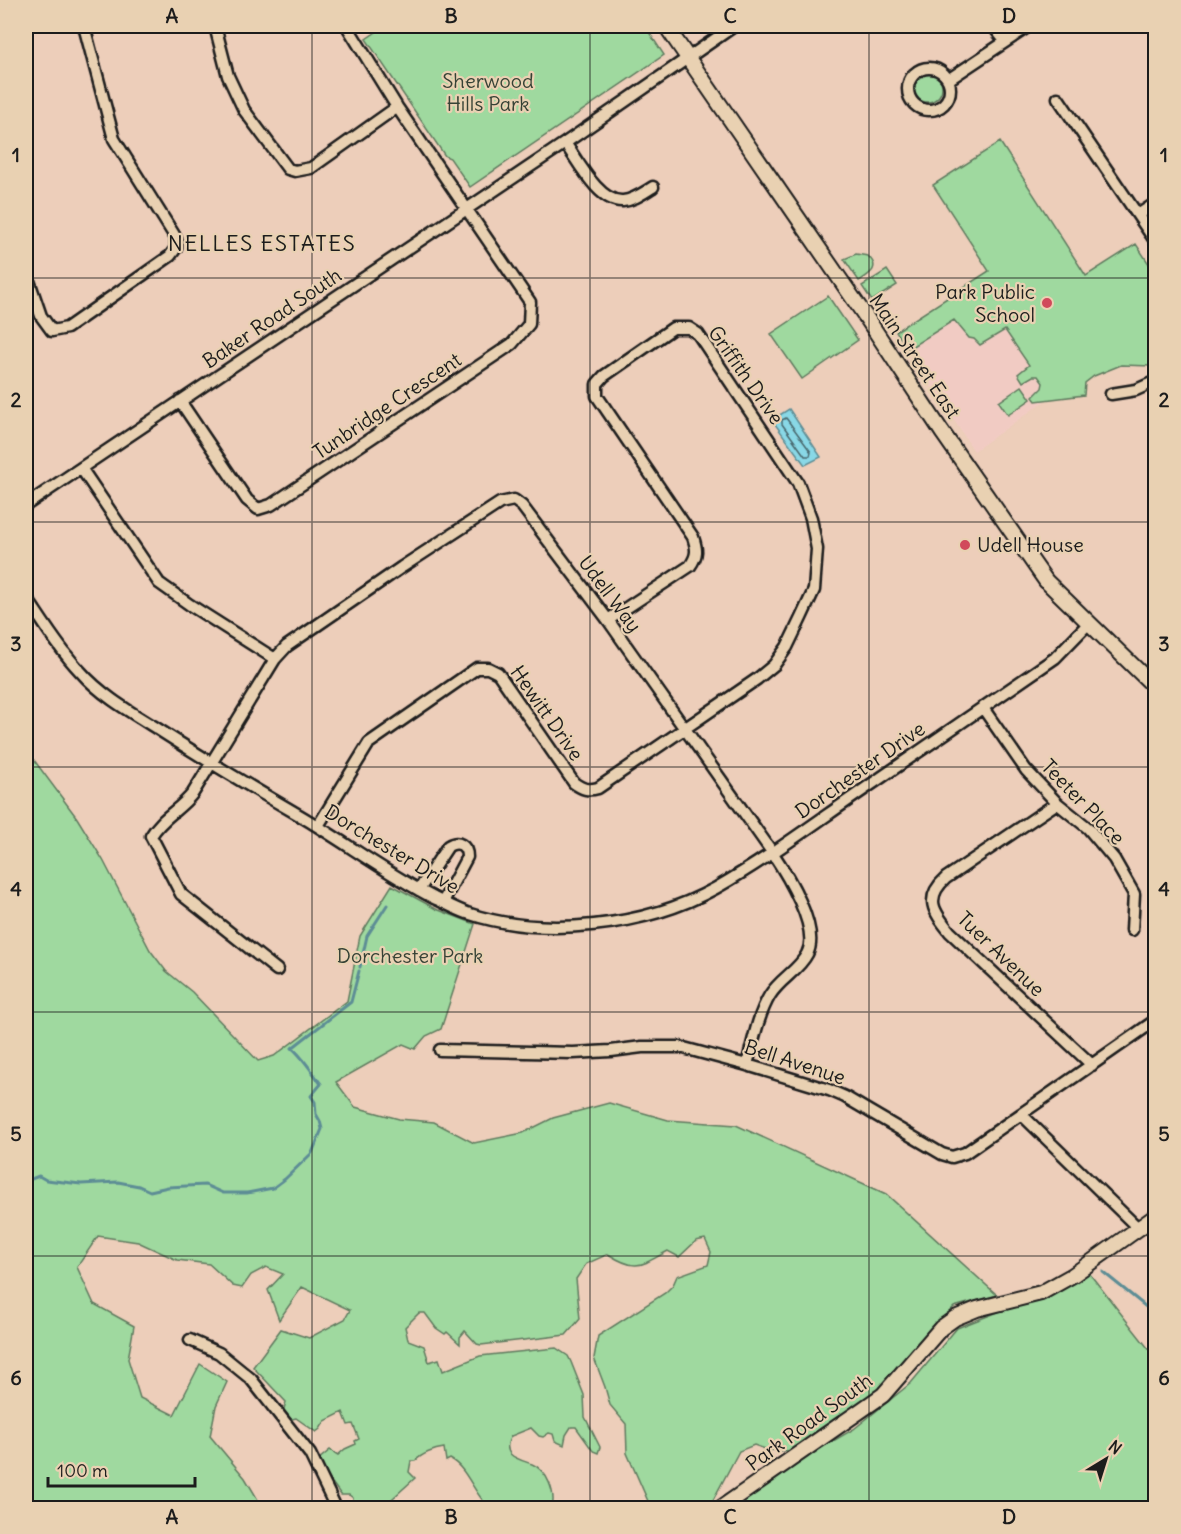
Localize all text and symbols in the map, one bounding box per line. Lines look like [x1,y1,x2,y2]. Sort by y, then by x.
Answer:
text: A [166,3,179,28]
text: B [444,3,458,28]
text: C [723,3,737,28]
text: D [1002,3,1016,28]
park label: Sherwood Hills Park [442,68,534,116]
text: 1 [12,142,20,167]
text: 1 [1160,142,1168,167]
district label: NELLES ESTATES [168,229,356,257]
street label: Baker Road South [197,262,346,373]
place label: Park Public School [935,279,1035,327]
street label: Main Street East [864,289,967,423]
marker: Park Public School [1040,296,1054,310]
street label: Griffith Drive [703,320,790,429]
street label: Tunbridge Crescent [308,347,466,465]
text: 2 [11,387,22,412]
text: 2 [1159,387,1170,412]
place label: Udell House [977,532,1084,557]
marker: Udell House [958,538,972,552]
street label: Udell Way [573,550,647,637]
text: 3 [10,631,22,656]
text: 3 [1158,631,1170,656]
street label: Hewitt Drive [505,660,589,765]
street label: Dorchester Drive [790,716,929,824]
street label: Teeter Place [1036,754,1130,850]
street label: Dorchester Drive [320,799,464,899]
text: 4 [10,876,22,901]
text: 4 [1158,876,1170,901]
street label: Tuer Avenue [953,906,1050,1001]
park label: Dorchester Park [337,943,483,968]
street label: Bell Avenue [742,1033,849,1090]
text: 5 [10,1121,22,1146]
text: 5 [1158,1121,1170,1146]
text: 6 [10,1365,22,1390]
text: 6 [1158,1365,1170,1390]
street label: Park Road South [741,1367,877,1476]
north arrow [1076,1429,1136,1489]
text: N [1105,1436,1126,1458]
scale bar [48,1450,195,1488]
text: 100 m [57,1459,108,1482]
text: A [166,1504,179,1529]
text: B [444,1504,458,1529]
text: C [723,1504,737,1529]
text: D [1002,1504,1016,1529]

